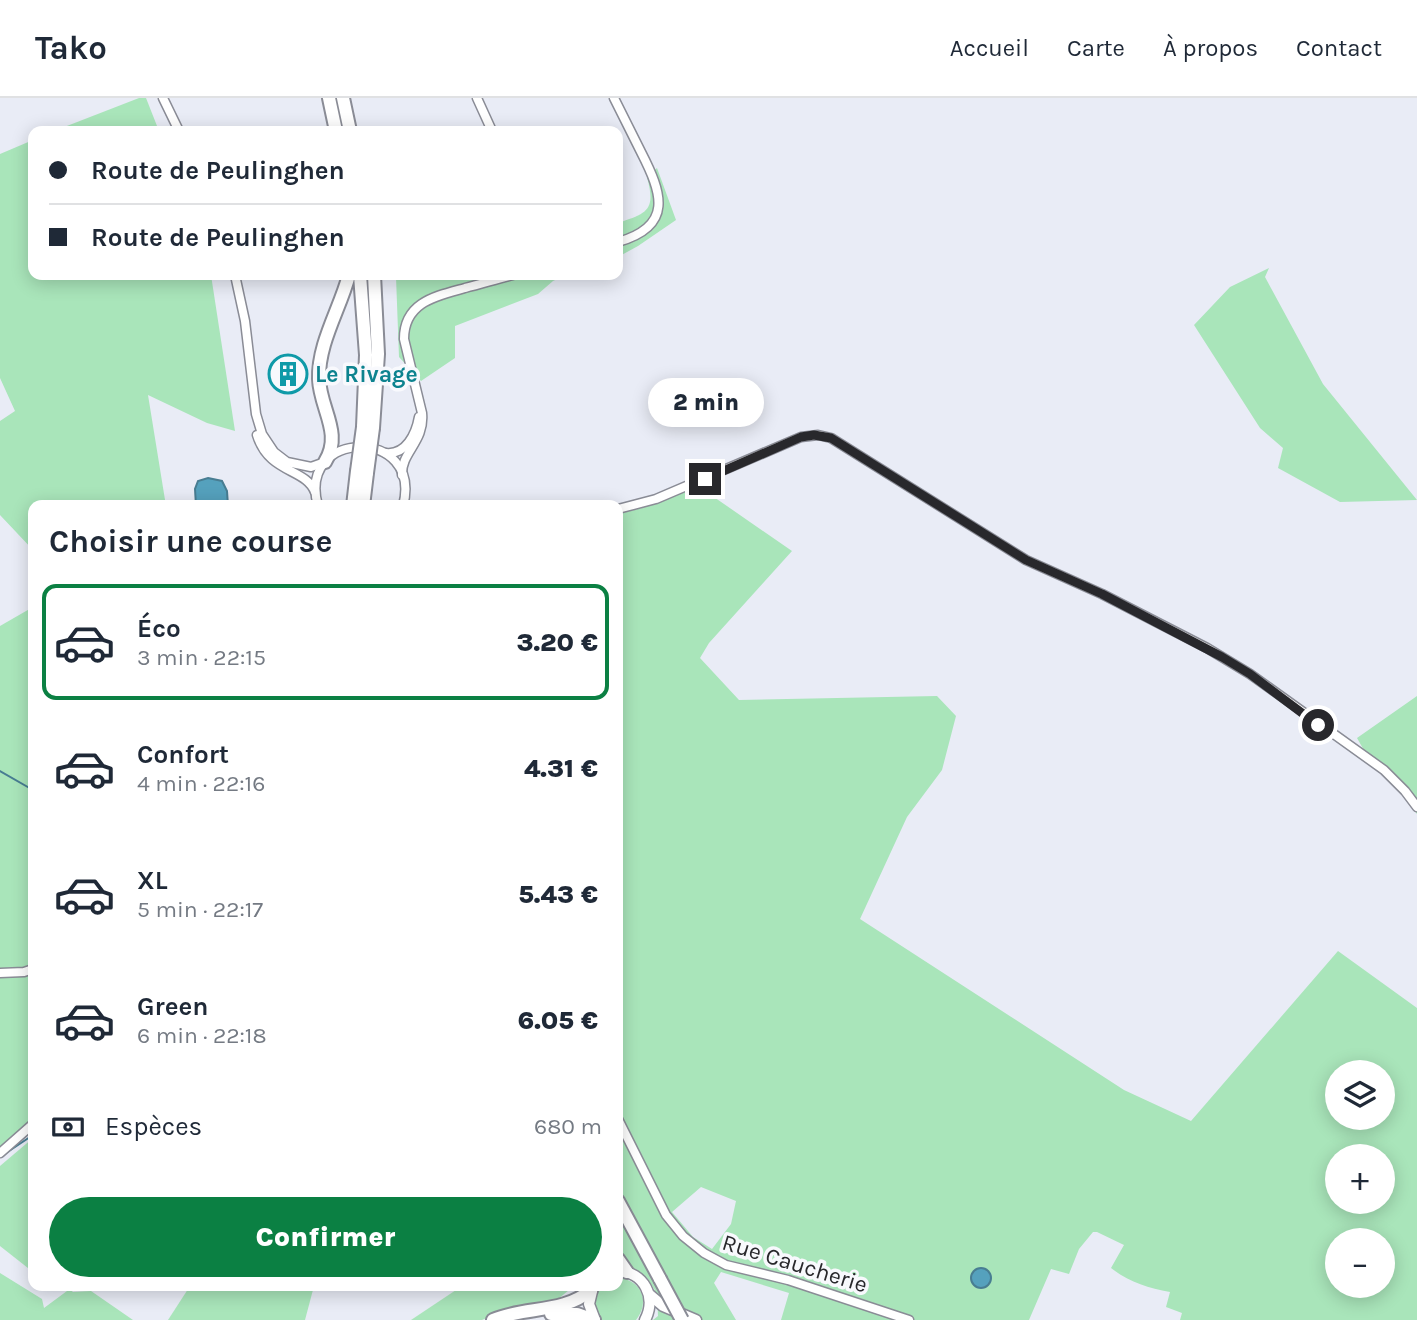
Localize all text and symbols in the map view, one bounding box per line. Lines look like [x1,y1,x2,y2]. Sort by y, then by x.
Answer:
text: Tako [35,29,107,67]
text: Accueil [950,34,1029,62]
text: Carte [1067,34,1125,62]
text: À propos [1163,34,1258,62]
text: Contact [1296,34,1382,62]
text: Route de Peulinghen [91,155,345,186]
text: Route de Peulinghen [91,222,345,253]
building icon: Le Rivage [267,353,309,395]
place label: Le Rivage [315,361,418,388]
callout: 2 min [647,378,763,426]
text: 2 min [673,389,739,416]
route end [689,463,721,495]
text: Choisir une course [49,523,332,560]
icon: car [53,611,116,674]
text: Éco [137,613,181,644]
text: 3.20 € [516,627,598,658]
text: 3 min · 22:15 [137,644,266,671]
route start [1302,709,1334,741]
icon: car [53,737,116,800]
text: Confort [137,739,229,770]
text: 4.31 € [524,753,598,784]
text: 4 min · 22:16 [137,770,265,797]
icon: car [53,863,116,926]
text: XL [137,865,168,896]
text: 5.43 € [518,879,598,910]
text: 5 min · 22:17 [137,896,263,923]
icon: car [53,989,116,1052]
text: Green [137,991,209,1022]
text: 6.05 € [518,1005,598,1036]
text: 6 min · 22:18 [137,1022,267,1049]
map controls [1325,1060,1395,1298]
button: layers [1325,1060,1395,1130]
icon: cash [49,1108,87,1146]
text: Espèces [105,1111,202,1142]
text: 680 m [534,1113,602,1140]
button: + [1325,1144,1395,1214]
button: Confirmer [49,1197,602,1277]
button: − [1325,1228,1395,1298]
street label: Rue Caucherie [719,1229,871,1298]

